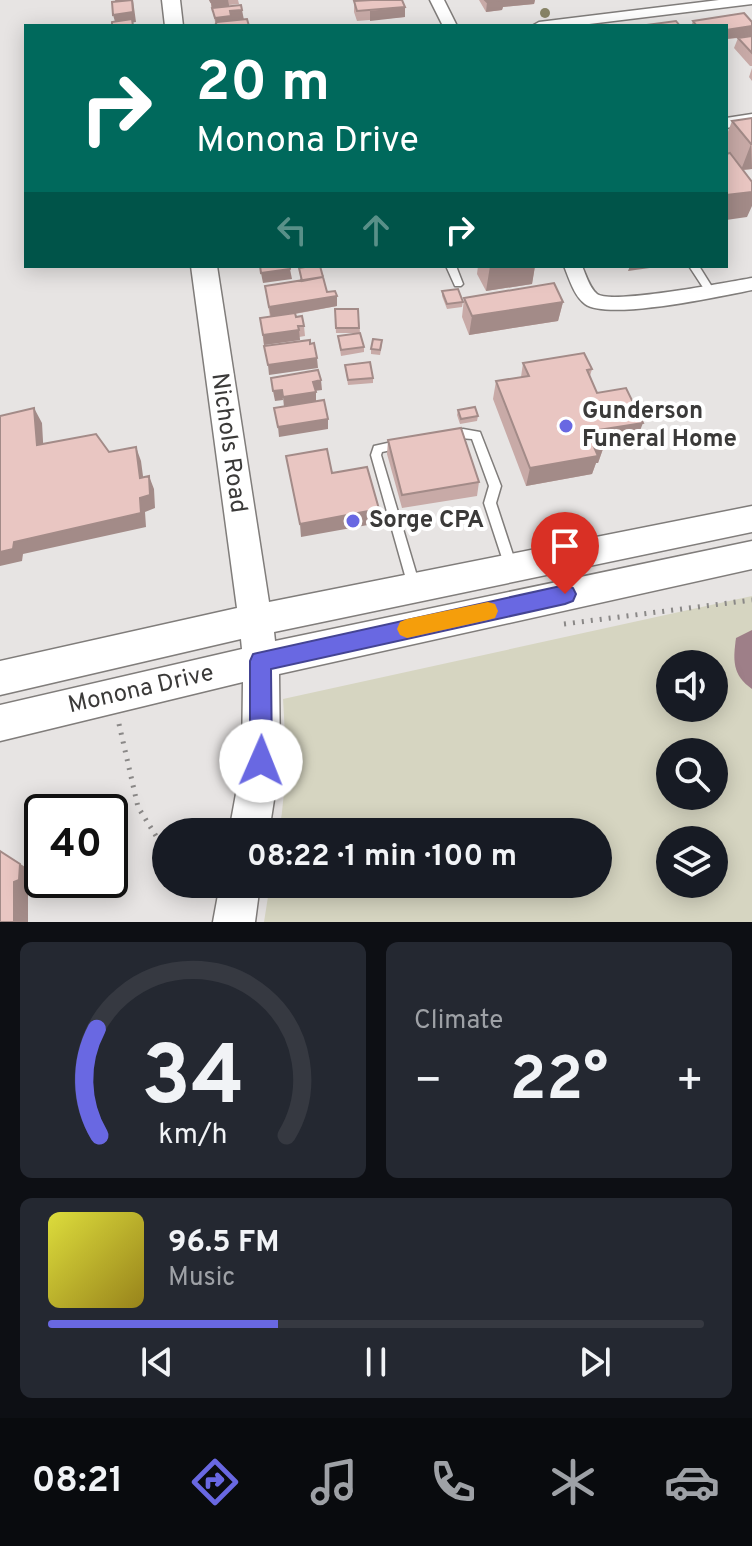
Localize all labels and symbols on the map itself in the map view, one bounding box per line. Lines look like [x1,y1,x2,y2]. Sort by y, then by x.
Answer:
street label: Nichols Road [203,371,253,515]
place label: Gunderson Funeral Home [582,397,737,455]
marker: Gunderson Funeral Home [557,417,575,435]
place label: Sorge CPA [369,506,484,536]
marker: Sorge CPA [344,512,362,530]
pin [531,512,599,594]
street label: Monona Drive [65,659,217,721]
position arrow [219,719,303,803]
speed limit sign: 40 [24,794,128,898]

